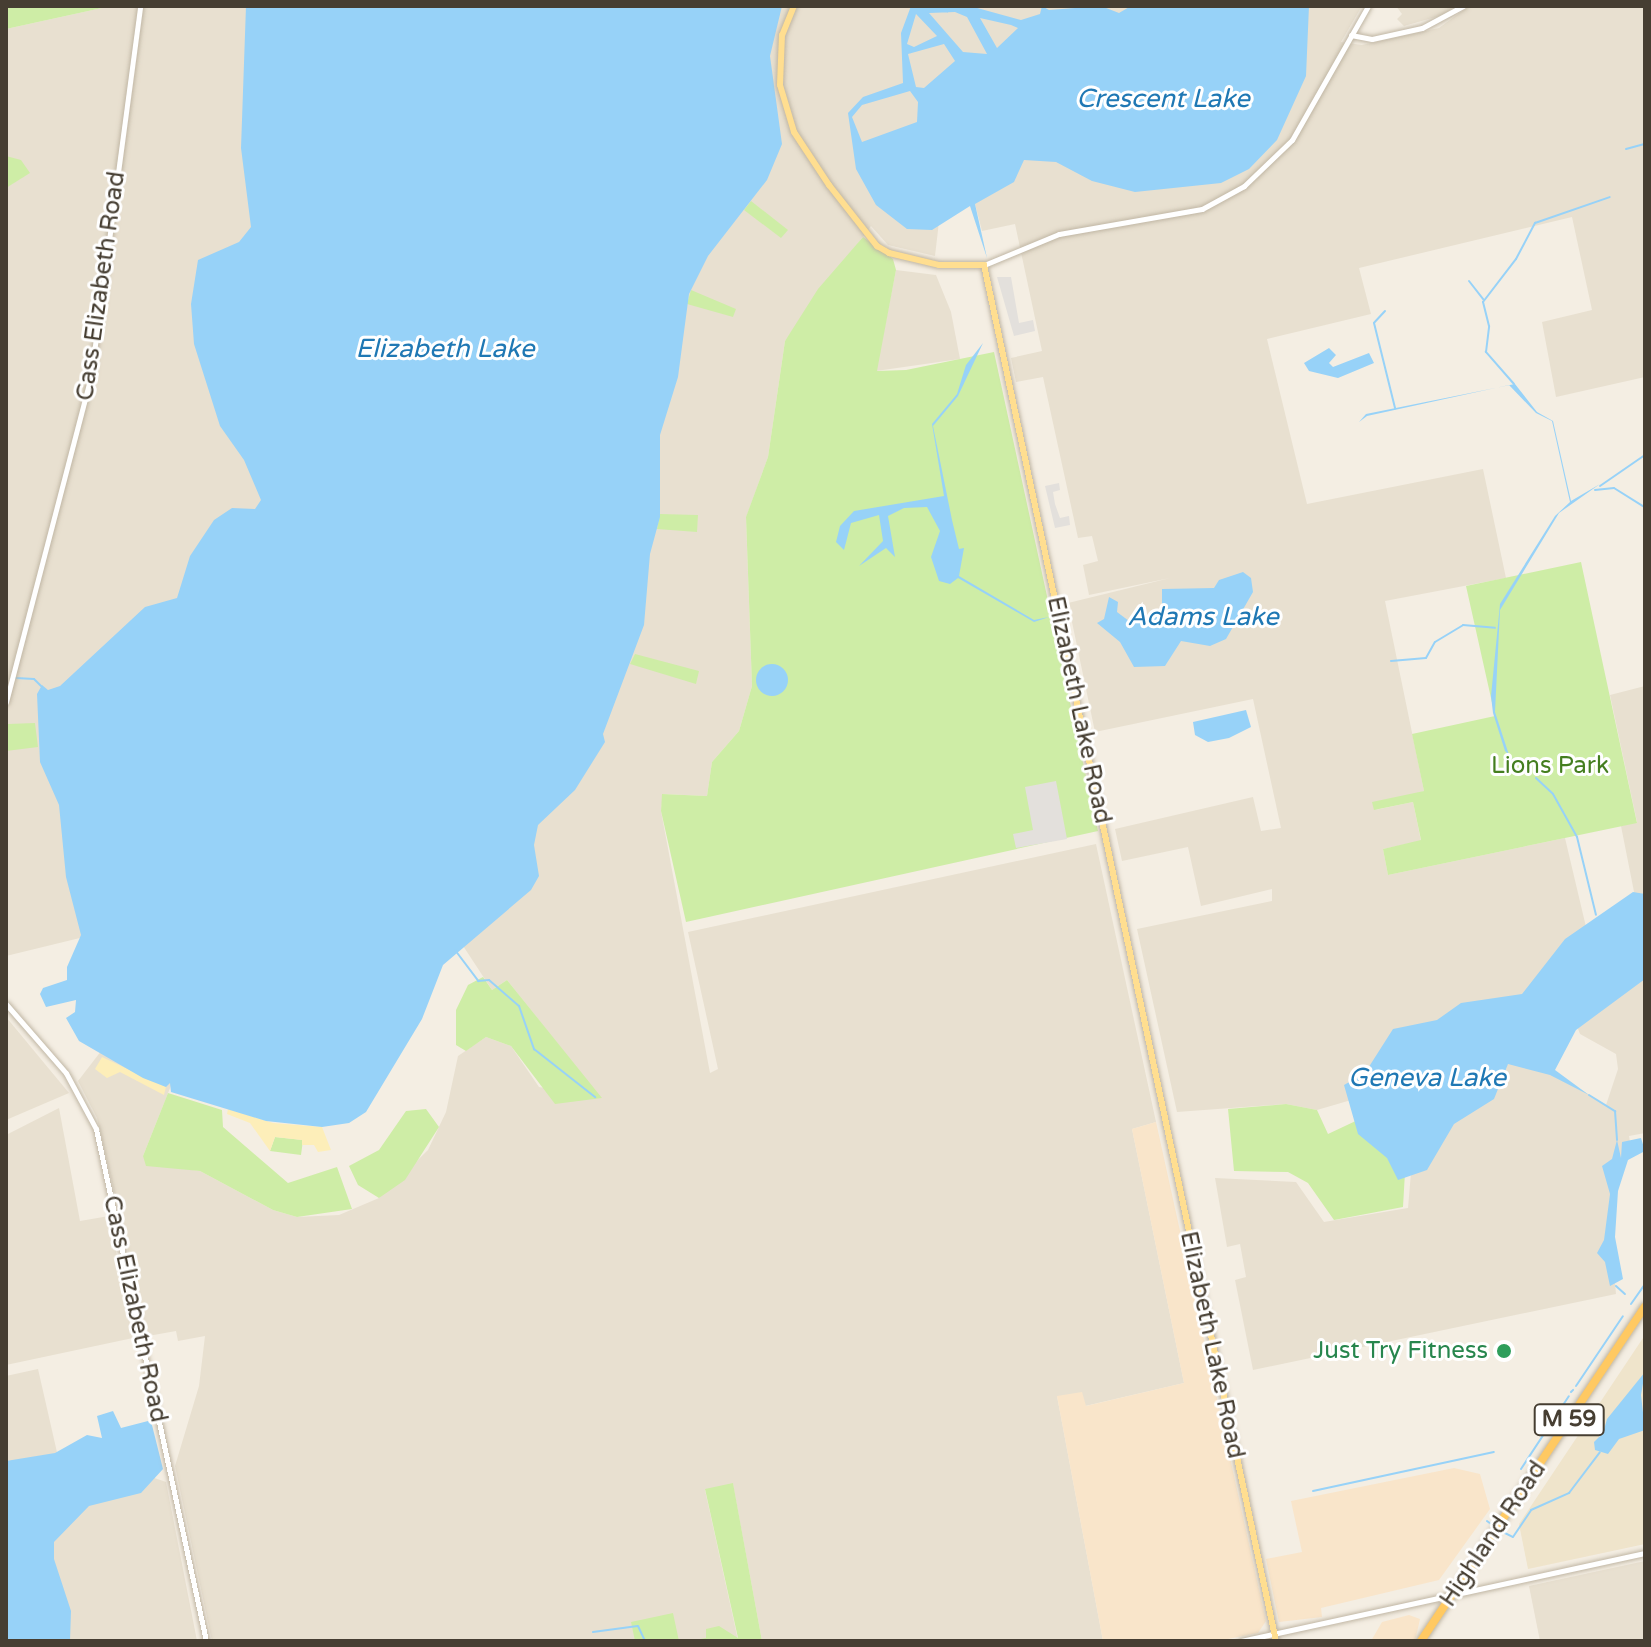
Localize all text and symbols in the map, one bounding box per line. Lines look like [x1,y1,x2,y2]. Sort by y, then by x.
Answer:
water label: Crescent Lake [1076,83,1250,115]
street label: Cass Elizabeth Road [71,170,131,402]
water label: Elizabeth Lake [356,333,534,365]
street label: Elizabeth Lake Road [1041,594,1117,826]
water label: Adams Lake [1127,601,1279,633]
park label: Lions Park [1491,752,1609,780]
water label: Geneva Lake [1348,1062,1506,1094]
street label: Cass Elizabeth Road [97,1193,173,1425]
street label: Elizabeth Lake Road [1174,1229,1250,1461]
place label: Just Try Fitness [1313,1337,1488,1365]
marker: Just Try Fitness [1495,1342,1513,1360]
road number: M 59 [1533,1402,1605,1438]
street label: Highland Road [1434,1456,1552,1612]

